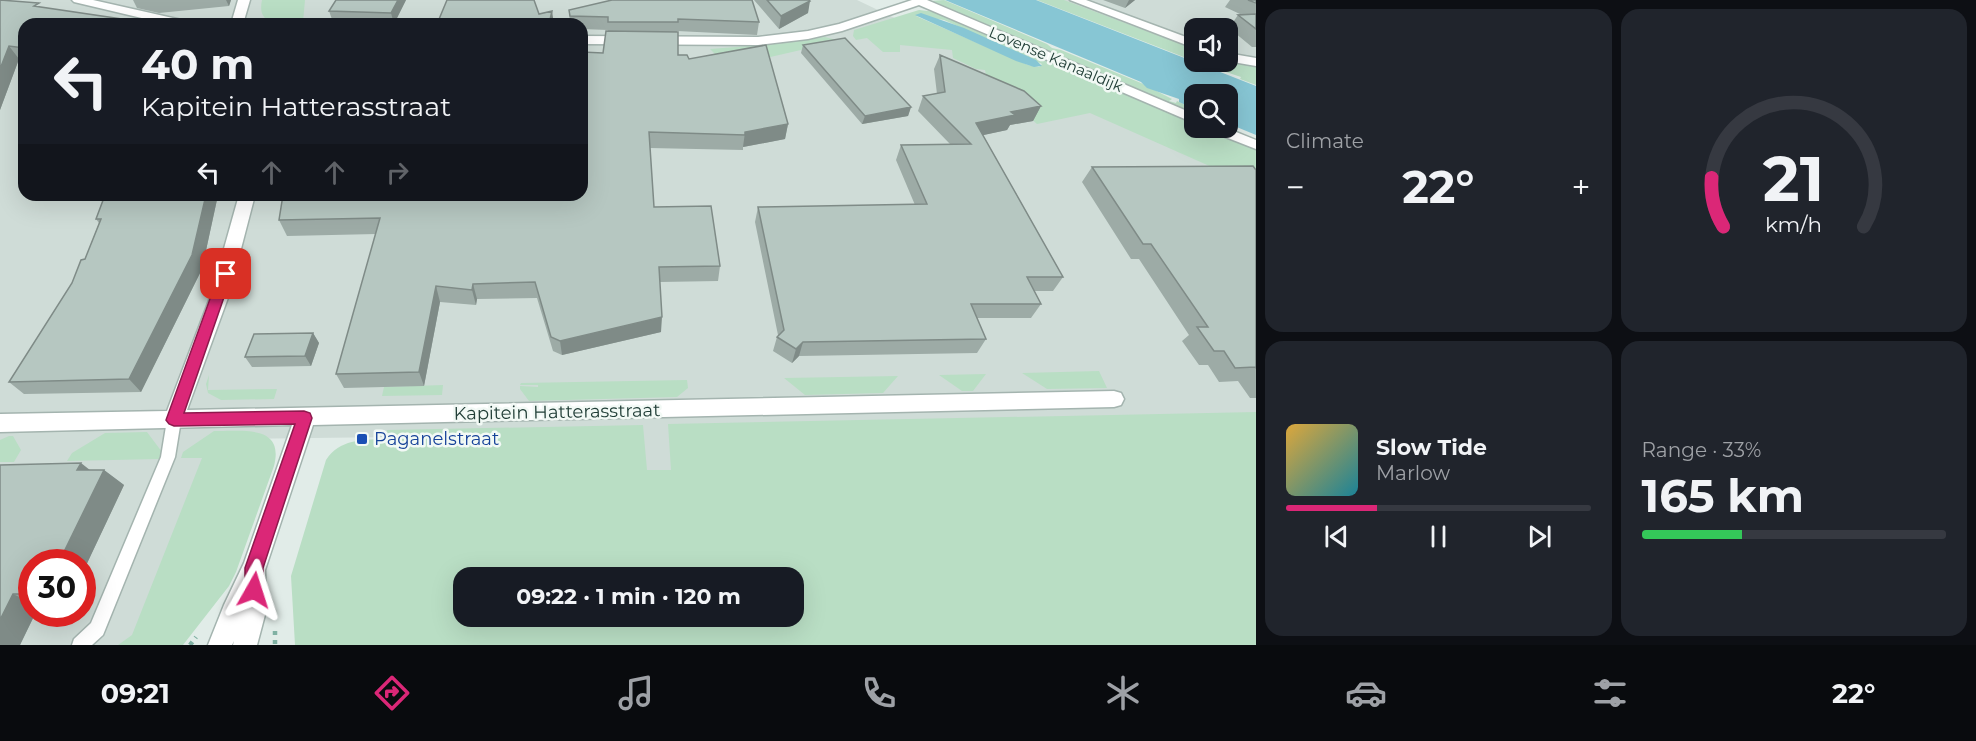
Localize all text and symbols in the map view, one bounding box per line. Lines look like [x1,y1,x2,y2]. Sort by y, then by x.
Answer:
map controls [1184,18,1238,138]
button: sound [1184,18,1238,72]
street label: Lovense Kanaaldijk [986,22,1126,96]
text: 40 m [141,38,254,90]
icon: left [42,42,120,120]
button: search [1184,84,1238,138]
text: Kapitein Hatterasstraat [141,90,451,123]
text: Climate [1286,129,1364,153]
text: 21 [1763,141,1824,217]
icon: left [192,156,225,189]
icon: ahead [255,156,288,189]
icon: ahead [318,156,351,189]
icon: right [381,156,414,189]
text: 22° [1402,159,1474,214]
text: − [1286,167,1305,207]
text: + [1572,167,1590,207]
text: km/h [1765,212,1822,238]
pin [200,248,251,299]
icon: arrive [209,257,242,290]
street label: Kapitein Hatterasstraat [453,399,661,425]
place label: Paganelstraat [374,428,499,450]
marker: Paganelstraat [355,432,369,446]
text: Slow Tide [1376,434,1487,461]
text: Range · 33% [1642,438,1761,462]
text: Marlow [1376,461,1450,485]
text: 165 km [1642,468,1804,523]
icon: previous [1320,520,1353,553]
icon: pause [1422,520,1455,553]
icon: next [1523,520,1556,553]
speed limit sign: 30 [18,549,96,627]
position arrow [222,558,286,622]
text: 09:22 · 1 min · 120 m [516,583,741,610]
icon: directions [371,672,413,714]
icon: music [615,672,657,714]
icon: phone [858,672,900,714]
icon: climate [1102,672,1144,714]
icon: car [1345,672,1387,714]
icon: filters [1589,672,1631,714]
text: 09:21 [101,677,170,710]
text: 22° [1832,677,1875,710]

